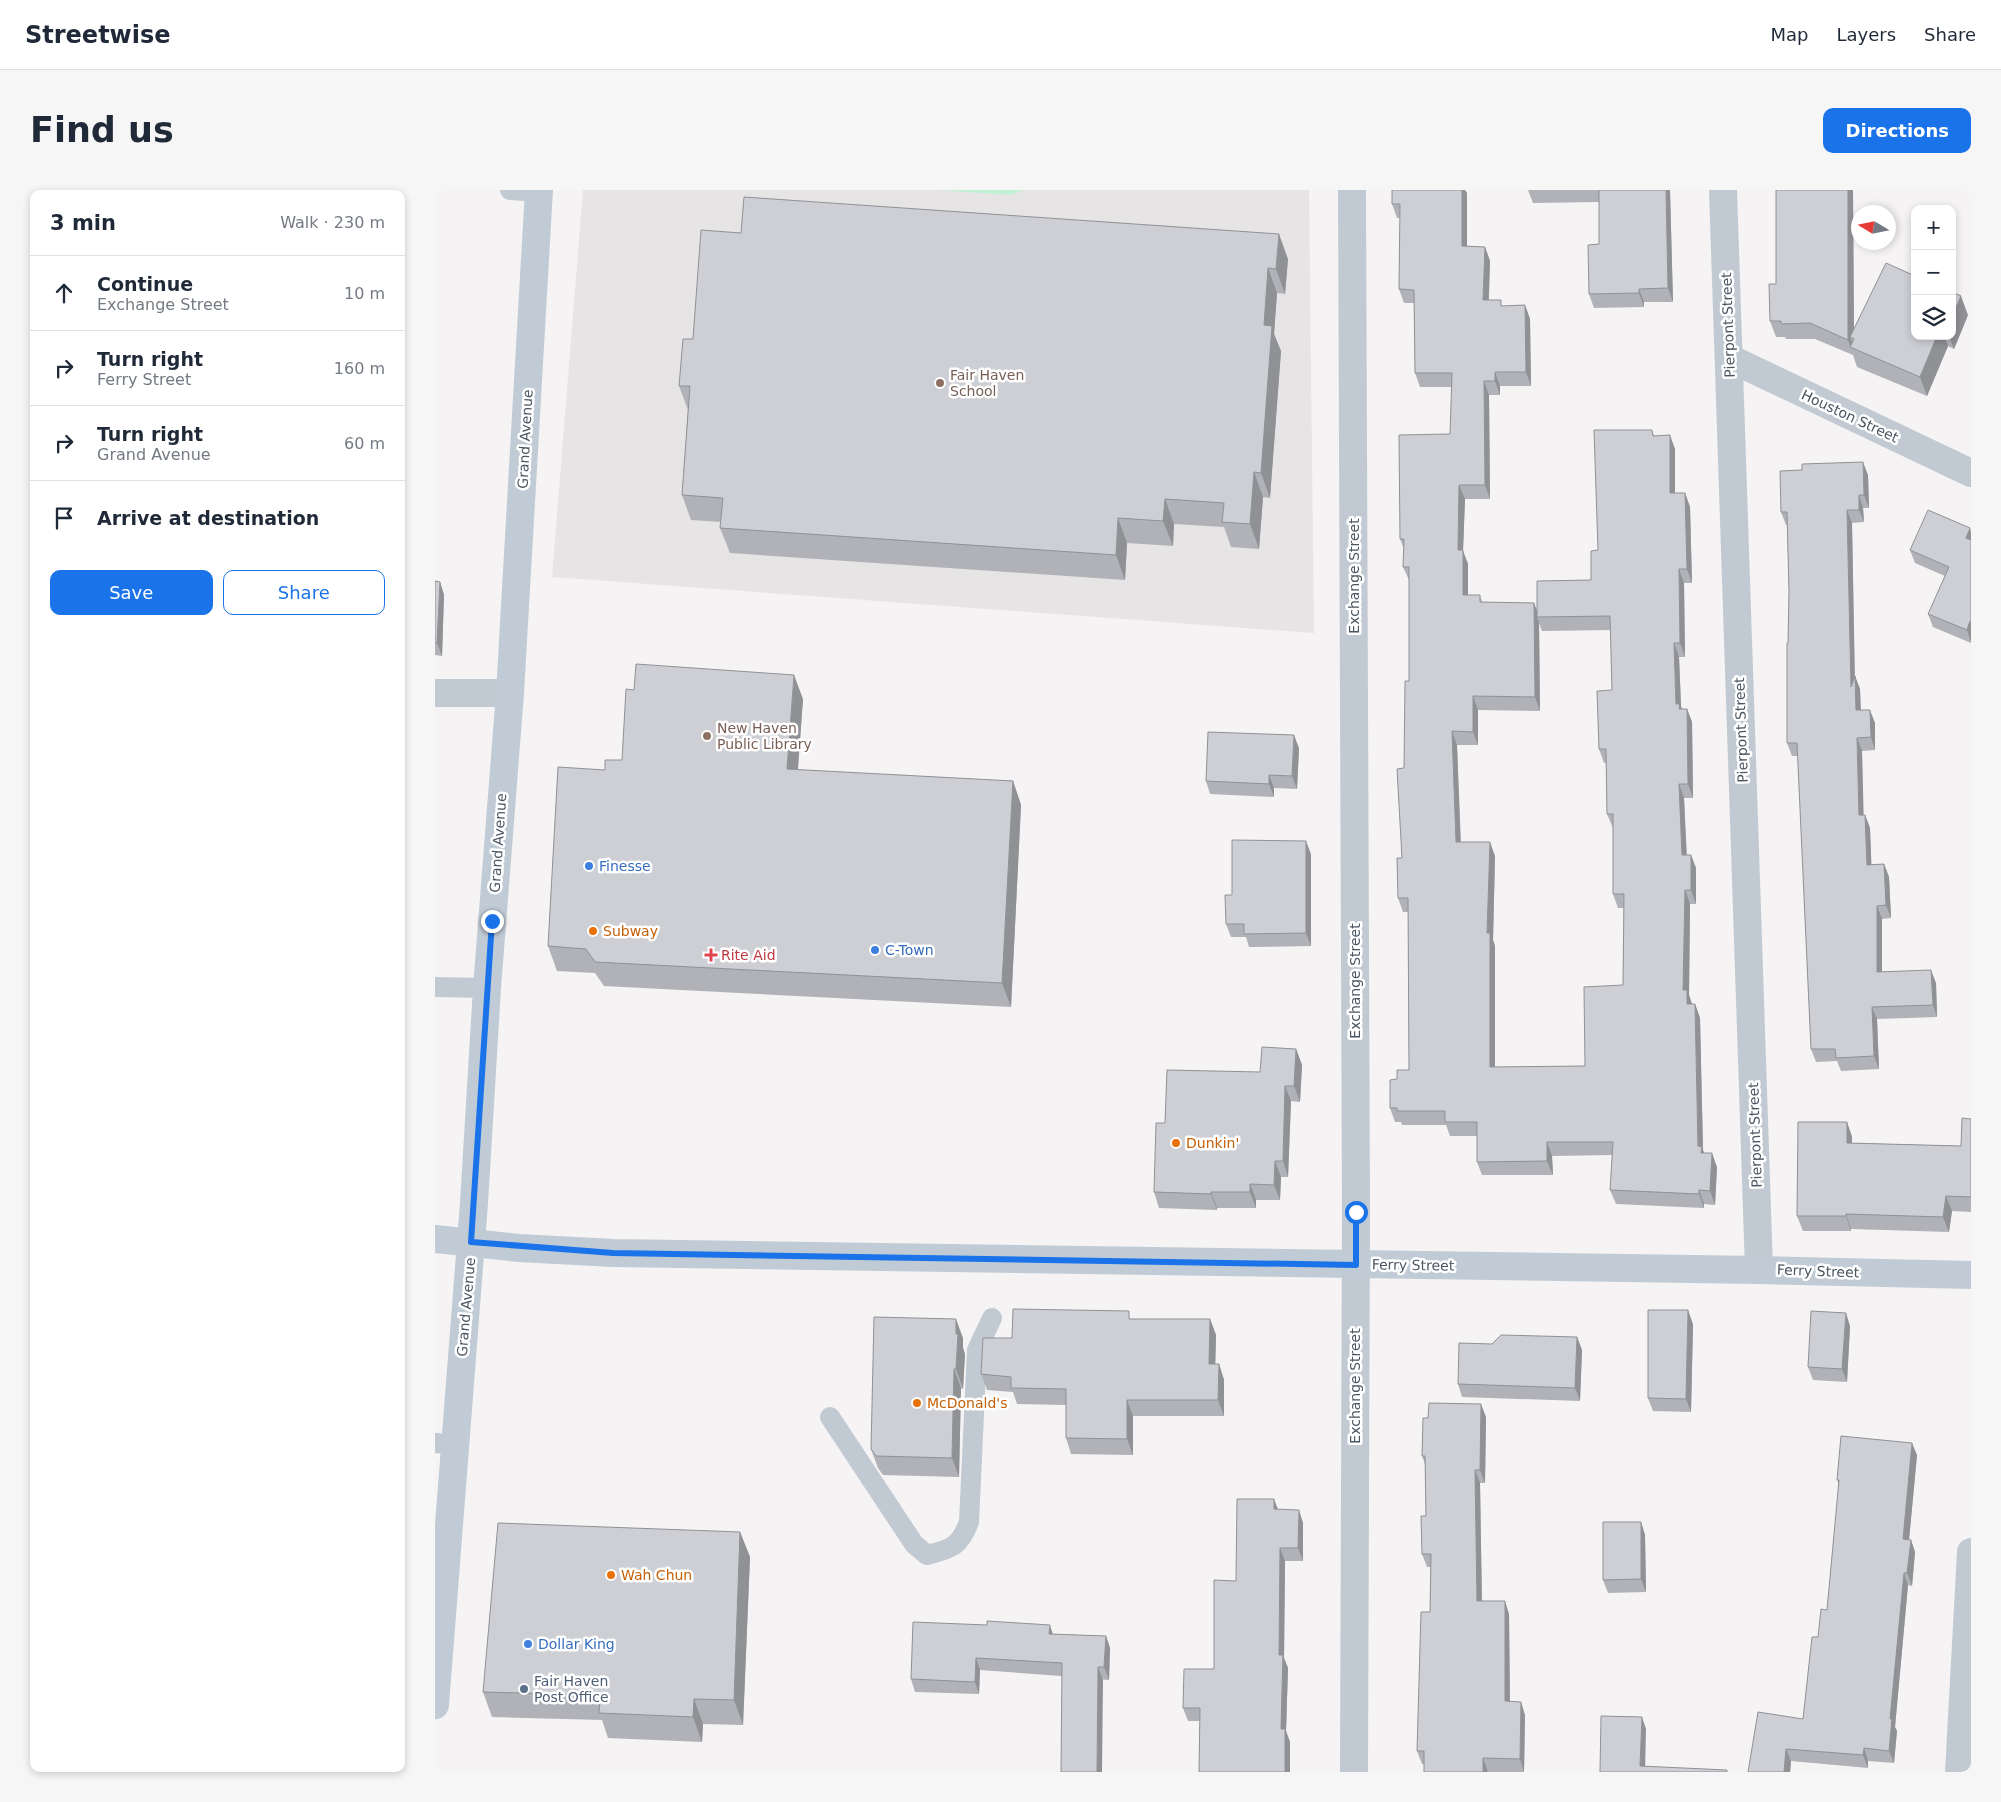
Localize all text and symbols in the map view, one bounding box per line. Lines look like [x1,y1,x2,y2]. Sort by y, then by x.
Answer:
text: Streetwise [25,21,171,49]
text: Map [1770,24,1808,45]
text: Layers [1836,24,1896,45]
text: Share [1924,24,1976,45]
button: Directions [1823,108,1971,153]
text: Find us [30,110,174,150]
north arrow [1851,205,1896,250]
map controls [1911,205,1956,340]
button: + [1911,205,1956,250]
text: 3 min [50,211,116,235]
text: Walk · 230 m [280,213,385,232]
button: − [1911,250,1956,295]
street label: Pierpont Street [1718,272,1738,378]
text: Continue [97,273,193,295]
icon: ahead [50,279,78,307]
text: 10 m [344,284,385,303]
text: Exchange Street [97,295,229,314]
button: layers [1911,295,1956,340]
text: Turn right [97,348,203,370]
icon: right [50,354,78,382]
text: 160 m [334,359,385,378]
place label: Fair Haven School [950,367,1024,399]
text: Ferry Street [97,370,191,389]
marker: Fair Haven School [934,377,946,389]
street label: Houston Street [1799,387,1902,446]
street label: Grand Avenue [514,389,536,489]
text: Turn right [97,423,203,445]
icon: right [50,429,78,457]
text: 60 m [344,434,385,453]
text: Grand Avenue [97,445,211,464]
icon: arrive [50,504,78,532]
text: Arrive at destination [97,507,319,529]
street label: Exchange Street [1346,518,1362,634]
button: Save [50,570,213,615]
button: Share [223,570,385,615]
street label: Pierpont Street [1731,677,1751,783]
place label: New Haven Public Library [717,720,812,752]
marker: New Haven Public Library [701,730,713,742]
street label: Grand Avenue [487,793,509,893]
place label: Finesse [599,858,651,874]
marker: Finesse [583,860,595,872]
route end [481,910,504,933]
place label: Subway [603,923,658,939]
street label: Exchange Street [1347,923,1363,1039]
marker: Subway [587,925,599,937]
place label: C-Town [885,942,934,958]
marker: C-Town [869,944,881,956]
place label: Rite Aid [721,947,776,963]
marker: Rite Aid [705,949,717,961]
street label: Pierpont Street [1745,1082,1765,1188]
place label: Dunkin' [1186,1135,1239,1151]
marker: Dunkin' [1170,1137,1182,1149]
route start [1345,1201,1368,1224]
street label: Ferry Street [1372,1256,1455,1274]
street label: Grand Avenue [454,1257,478,1357]
street label: Ferry Street [1777,1262,1860,1280]
street label: Exchange Street [1347,1328,1363,1444]
place label: McDonald's [927,1395,1008,1411]
marker: McDonald's [911,1397,923,1409]
place label: Wah Chun [621,1567,692,1583]
marker: Wah Chun [605,1569,617,1581]
place label: Dollar King [538,1636,615,1652]
marker: Dollar King [522,1638,534,1650]
place label: Fair Haven Post Office [534,1673,609,1705]
marker: Fair Haven Post Office [518,1683,530,1695]

